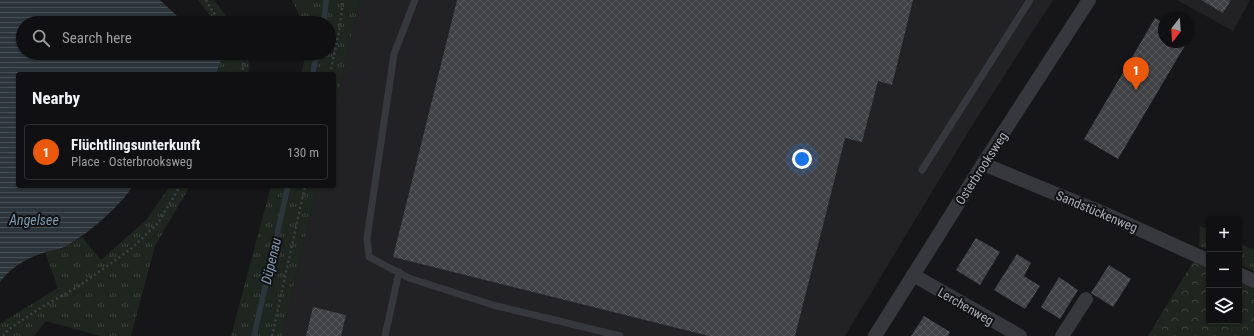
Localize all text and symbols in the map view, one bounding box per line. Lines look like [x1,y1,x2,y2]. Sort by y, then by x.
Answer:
north arrow [1158,12,1194,48]
search box [16,16,336,60]
icon: search [30,27,52,49]
text: Search here [62,29,132,47]
pin: 1 [1123,57,1149,90]
text: Nearby [32,88,80,108]
street label: Osterbrooksweg [952,129,1010,207]
text: Flüchtlingsunterkunft [71,136,200,154]
text: 1 [43,145,49,160]
text: 130 m [287,145,319,160]
your location [792,149,812,169]
text: Place · Osterbrooksweg [71,154,192,169]
street label: Sandstückenweg [1054,188,1140,235]
water label: Angelsee [8,212,59,228]
map controls [1206,216,1242,324]
button: + [1206,216,1242,252]
water label: Düpenau [258,236,284,286]
button: − [1206,252,1242,288]
street label: Lerchenweg [935,285,996,328]
button: layers [1206,288,1242,324]

